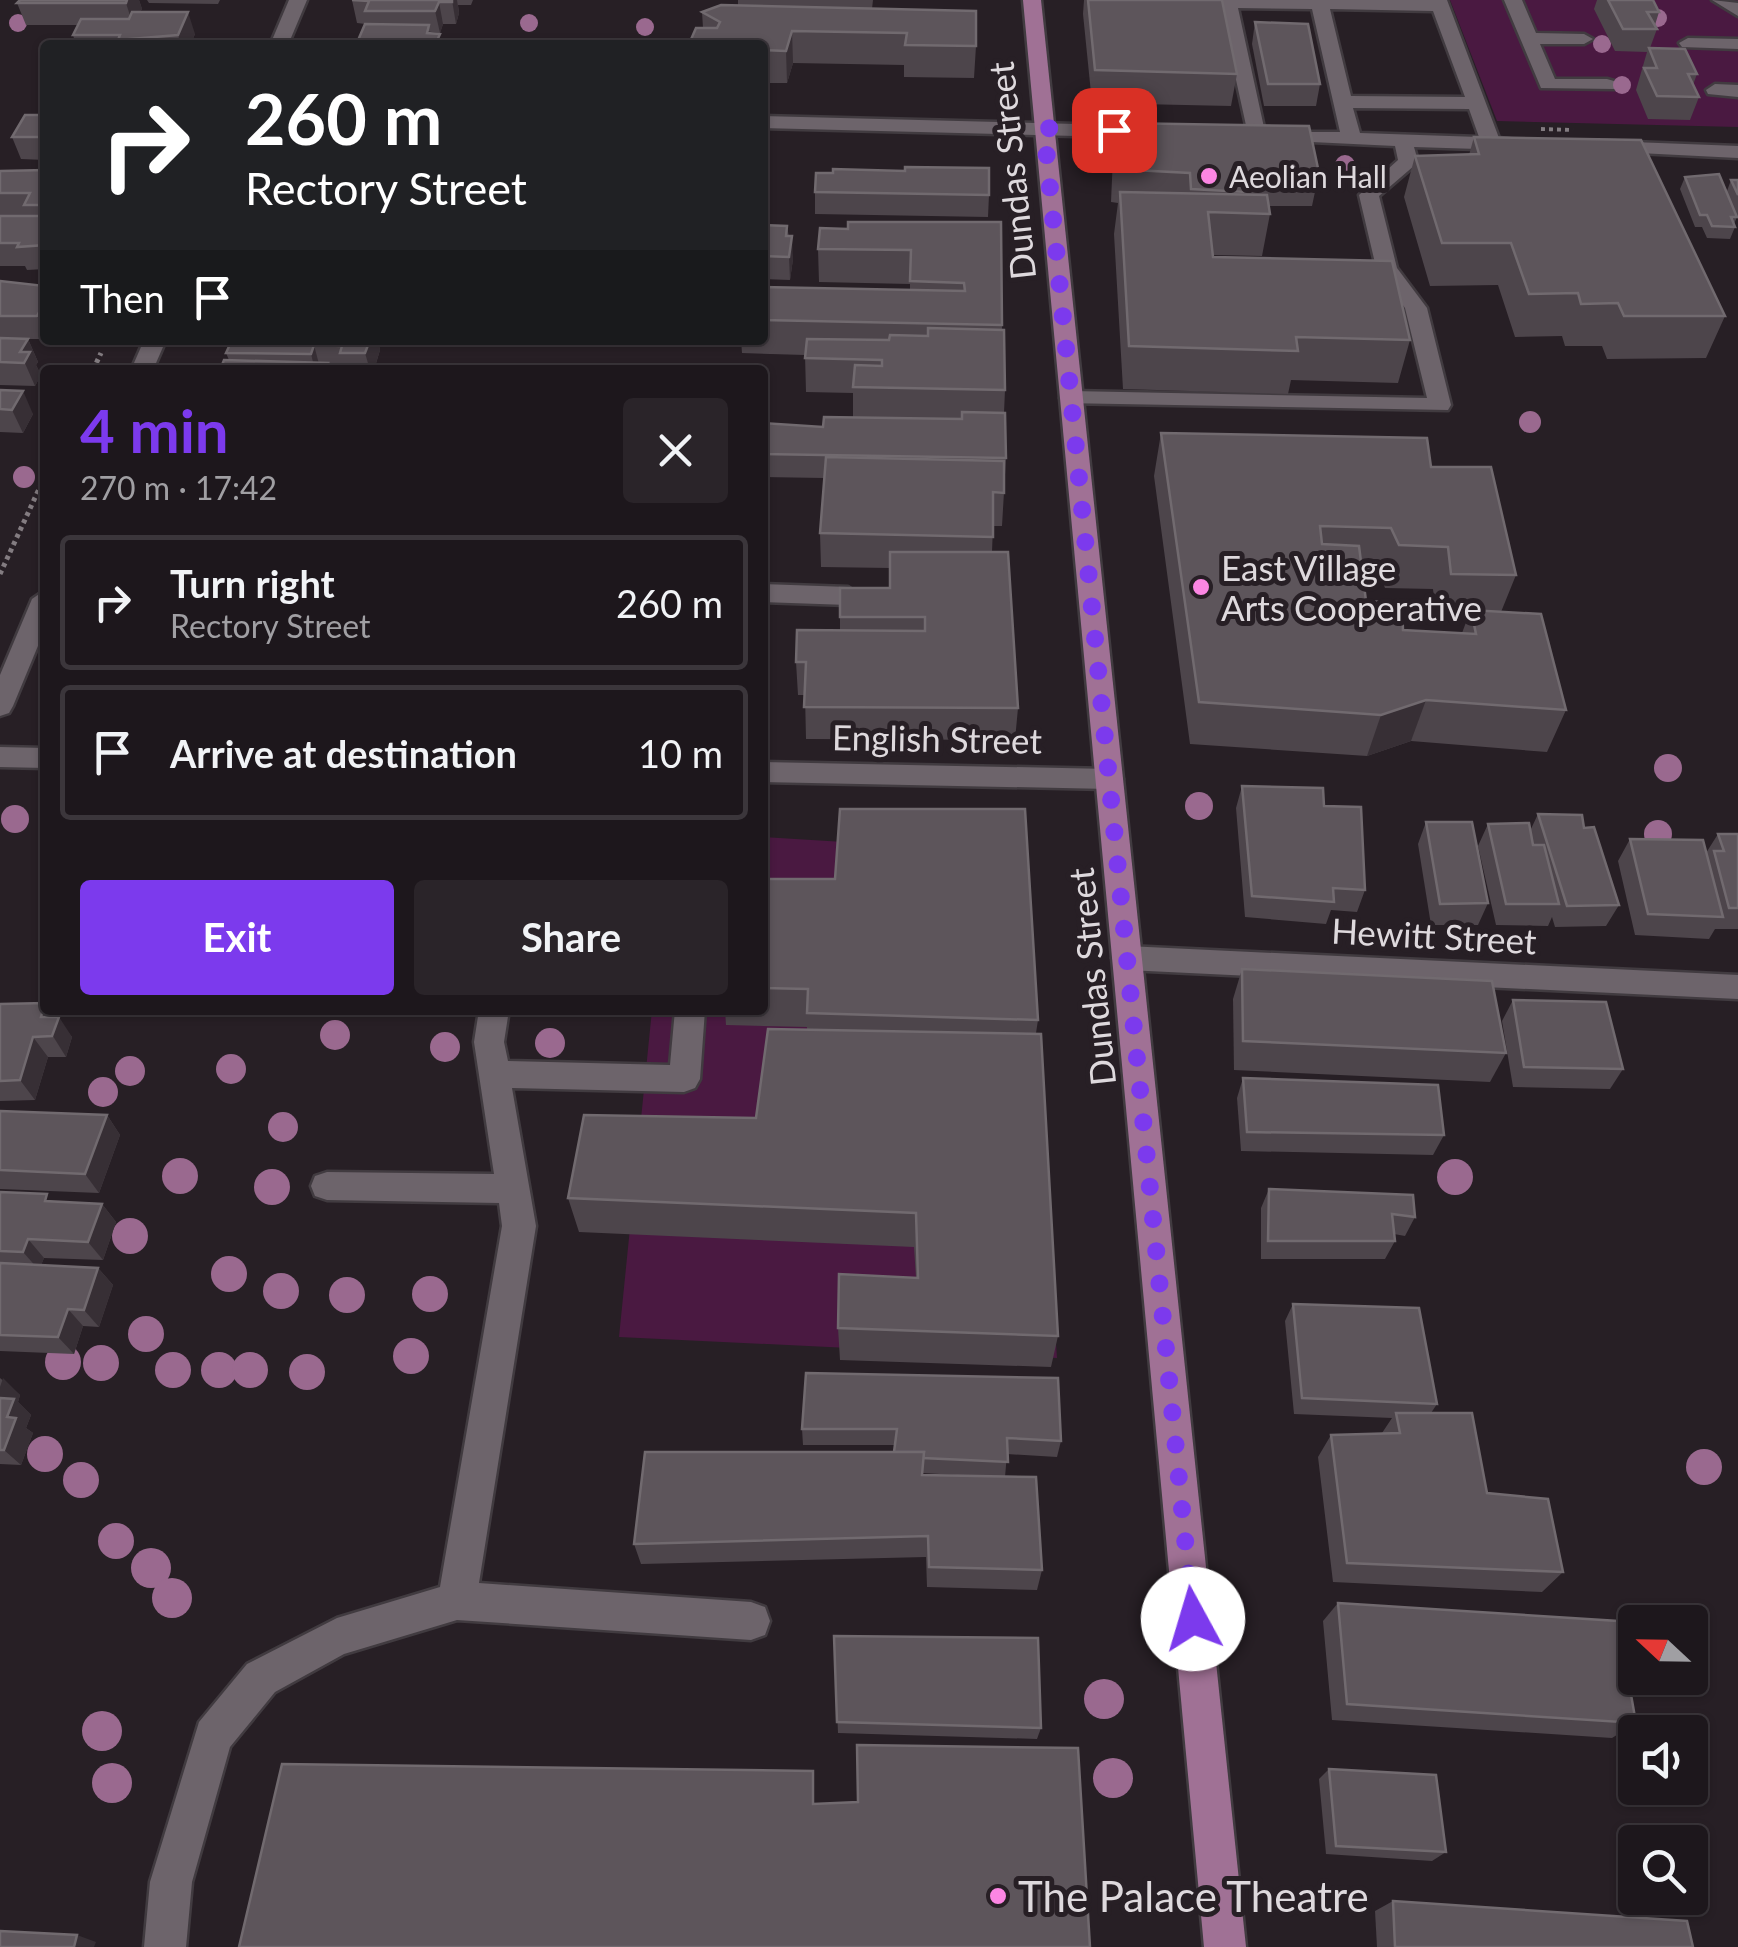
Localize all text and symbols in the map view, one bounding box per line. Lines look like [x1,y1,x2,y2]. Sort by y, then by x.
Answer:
street label: Dundas Street [979,60,1043,282]
text: 260 m [245,76,442,160]
icon: right [80,80,210,210]
pin [1072,88,1157,173]
icon: arrive [1087,103,1142,158]
place label: Aeolian Hall [1229,158,1387,194]
text: Rectory Street [245,161,527,215]
marker: Aeolian Hall [1198,165,1220,187]
icon: arrive [185,270,240,325]
text: Then [80,275,165,321]
text: 4 min [80,394,229,466]
button: close [623,398,728,503]
text: 270 m · 17:42 [80,468,277,507]
place label: East Village Arts Cooperative [1221,546,1482,628]
text: Turn right [170,560,335,606]
icon: right [85,575,140,630]
marker: East Village Arts Cooperative [1190,576,1212,598]
text: 260 m [616,580,723,626]
text: Rectory Street [170,606,371,645]
street label: English Street [832,715,1043,761]
icon: arrive [85,725,140,780]
text: Arrive at destination [170,730,517,776]
text: 10 m [638,730,723,776]
street label: Dundas Street [1059,866,1123,1088]
button: Exit [80,880,394,995]
button: Share [414,880,728,995]
street label: Hewitt Street [1330,909,1538,961]
position arrow [1141,1567,1245,1671]
north arrow [1618,1605,1708,1695]
map controls [1618,1605,1708,1915]
button: sound [1618,1715,1708,1805]
button: search [1618,1825,1708,1915]
place label: The Palace Theatre [1018,1871,1369,1921]
marker: The Palace Theatre [987,1885,1009,1907]

